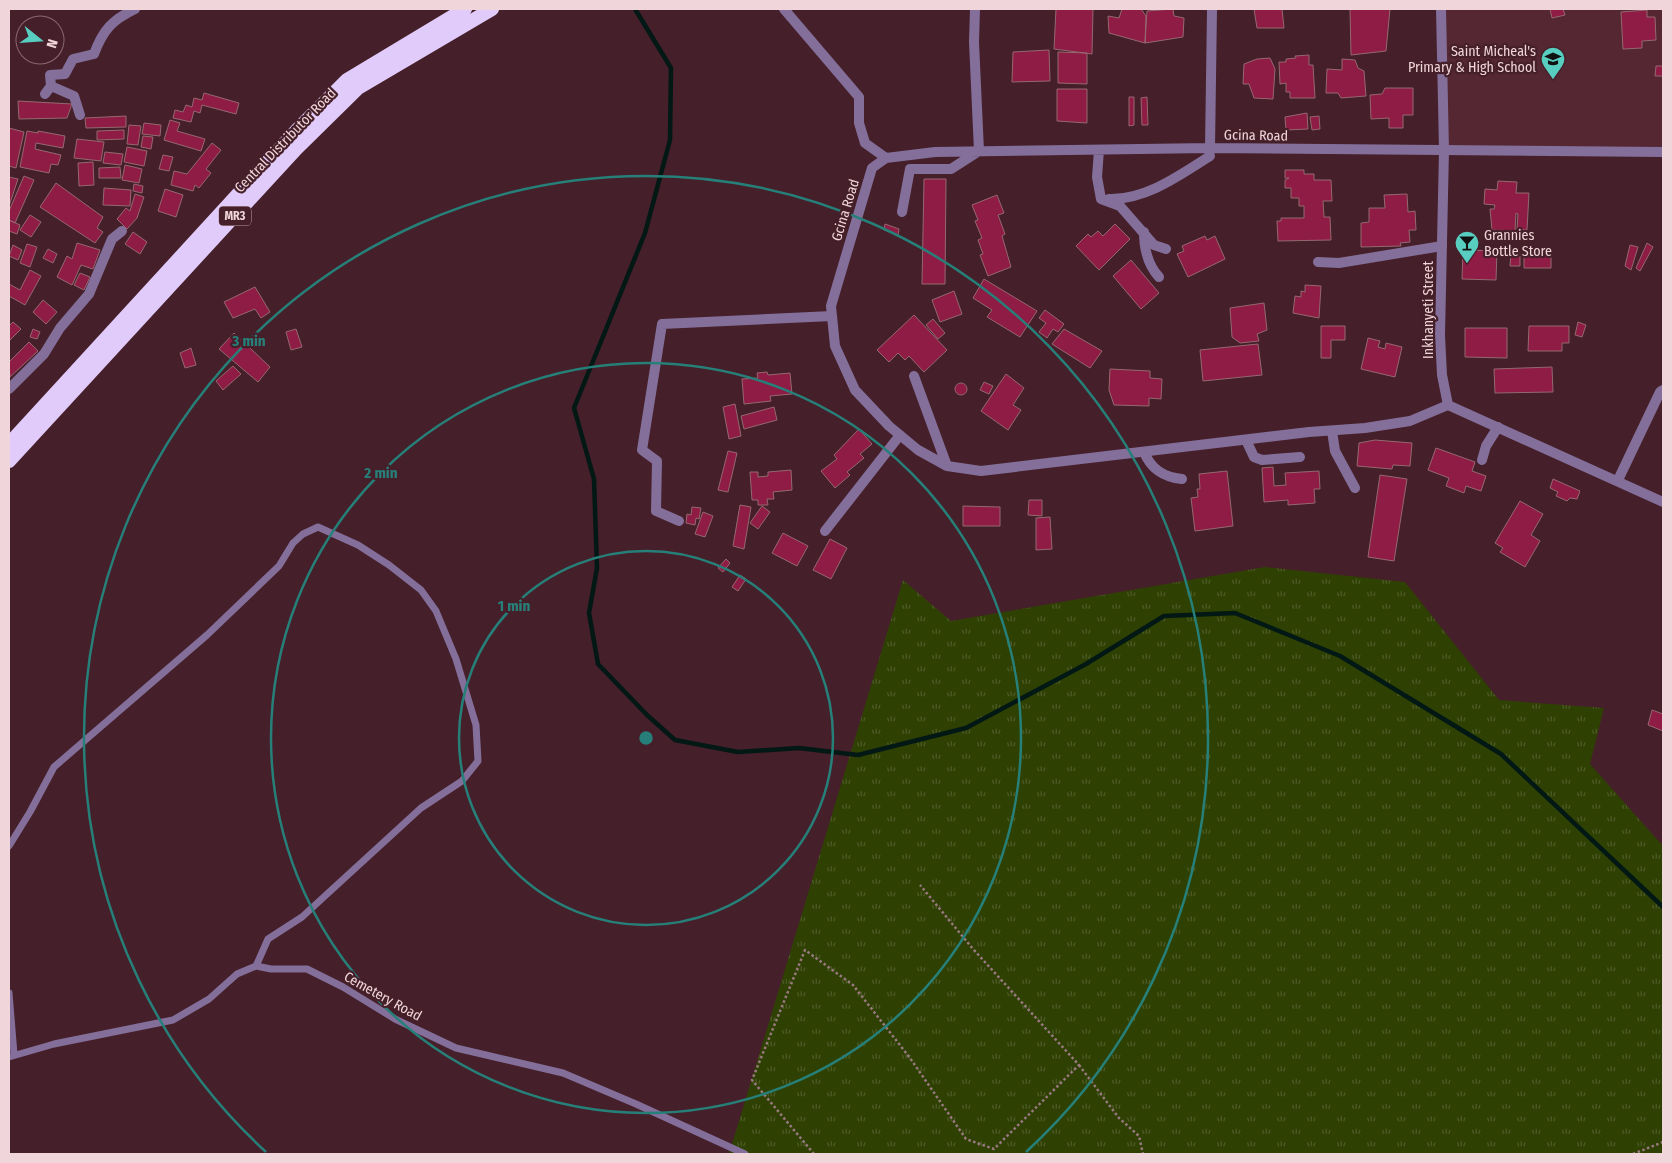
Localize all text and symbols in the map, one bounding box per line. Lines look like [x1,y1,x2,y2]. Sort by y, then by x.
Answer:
north arrow [15,15,65,65]
text: N [43,37,61,50]
place label: Saint Micheal's Primary & High School [1408,43,1536,76]
school or university icon: Saint Micheal's Primary & High School [1540,46,1566,80]
street label: Central Distributor Road [231,85,339,196]
street label: Gcina Road [1224,126,1288,145]
street label: Gcina Road [828,177,863,243]
road number: MR3 [219,207,251,226]
place label: Grannies Bottle Store [1484,227,1552,260]
bar icon: Grannies Bottle Store [1454,230,1480,264]
street label: Inkhanyeti Street [1420,261,1437,359]
text: 3 min [231,332,266,350]
text: 2 min [363,464,398,482]
text: 1 min [498,597,530,615]
centre of rings [637,729,655,747]
street label: Cemetery Road [341,968,425,1025]

